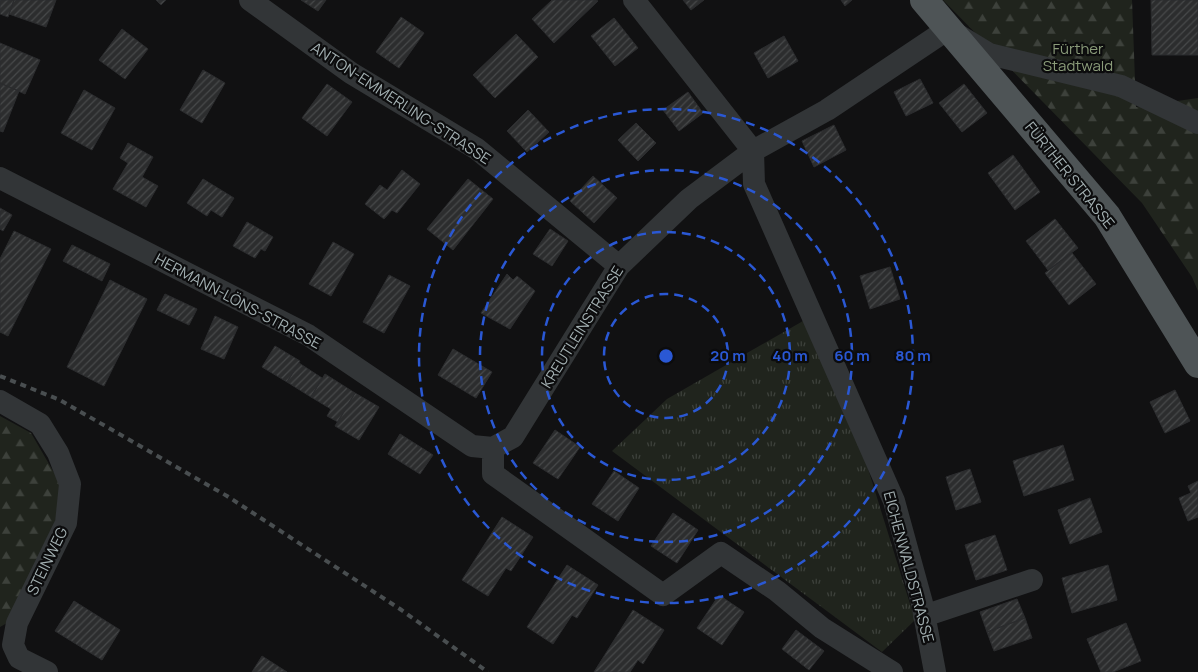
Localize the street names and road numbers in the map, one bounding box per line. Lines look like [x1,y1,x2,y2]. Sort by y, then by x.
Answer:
street label: ANTON-EMMERLING-STRASSE [307,37,495,169]
street label: FÜRTHER STRASSE [1020,117,1120,233]
street label: HERMANN-LÖNS-STRASSE [151,248,325,354]
street label: KREUTLEINSTRASSE [536,262,628,392]
street label: EICHENWALDSTRASSE [879,489,939,645]
street label: STEINWEG [22,523,73,599]

